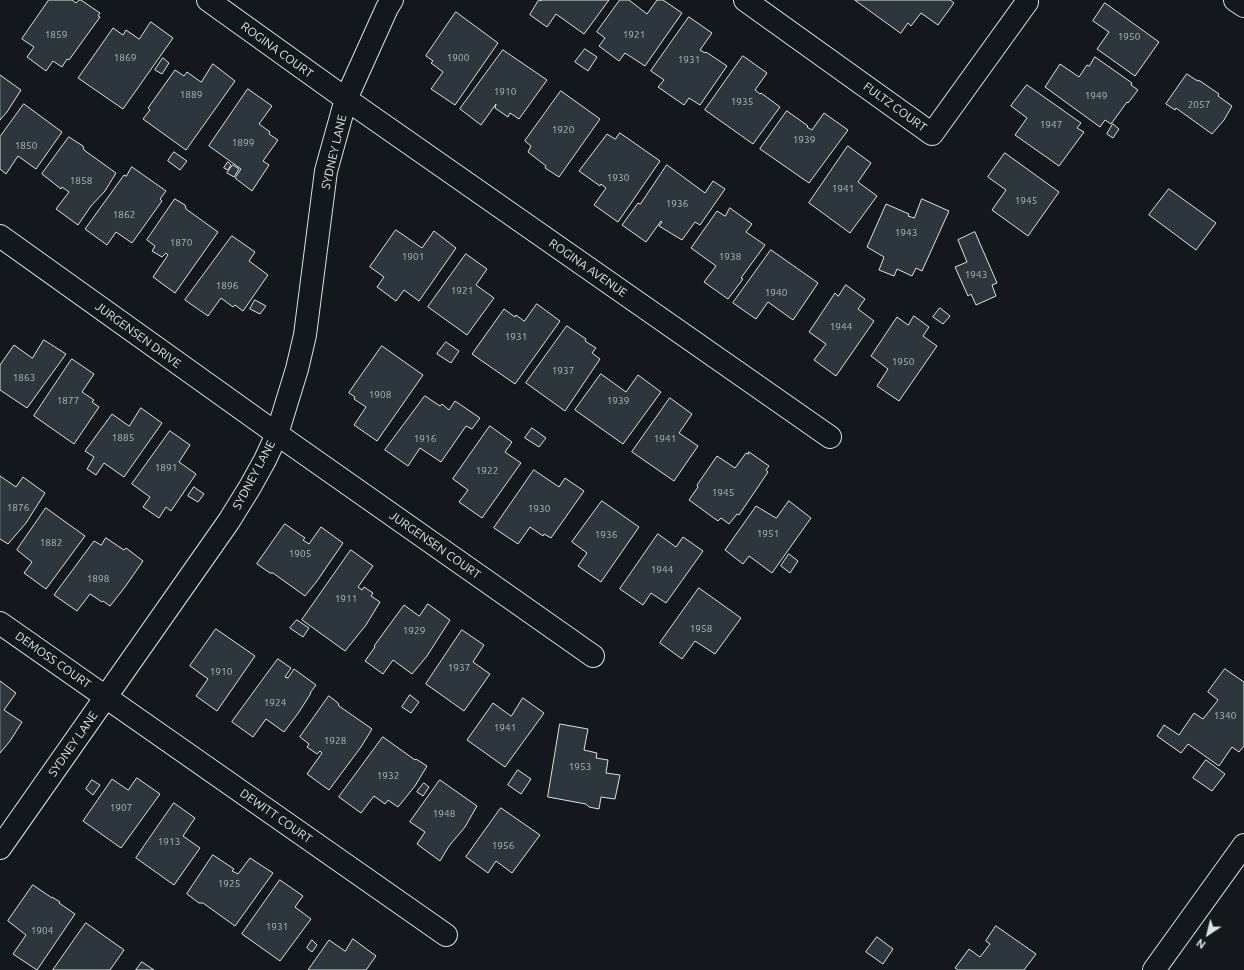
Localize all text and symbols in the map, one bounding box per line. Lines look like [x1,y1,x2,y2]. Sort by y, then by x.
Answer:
street label: ROGINA COURT [238,19,316,81]
house number: 1859 [45,29,67,41]
house number: 1921 [623,29,645,41]
house number: 1950 [1118,31,1140,43]
house number: 1869 [114,52,136,64]
house number: 1900 [447,52,469,64]
house number: 1931 [678,54,700,66]
street label: FULTZ COURT [861,79,929,135]
house number: 1910 [494,86,516,98]
house number: 1889 [180,89,202,101]
house number: 1949 [1085,90,1107,102]
house number: 1935 [731,96,753,108]
house number: 2057 [1188,99,1210,111]
street label: SYDNEY LANE [318,113,350,191]
house number: 1947 [1040,119,1062,131]
house number: 1920 [552,124,574,136]
house number: 1939 [793,134,815,146]
house number: 1899 [232,137,254,149]
house number: 1850 [15,140,37,152]
house number: 1930 [607,172,629,184]
house number: 1858 [70,175,92,187]
house number: 1941 [832,183,854,195]
house number: 1945 [1015,195,1037,207]
house number: 1936 [666,198,688,210]
house number: 1862 [113,209,135,221]
house number: 1943 [895,227,917,239]
street label: ROGINA AVENUE [546,236,630,300]
house number: 1870 [170,237,192,249]
house number: 1901 [402,251,424,263]
house number: 1938 [719,251,741,263]
house number: 1943 [965,269,987,281]
house number: 1896 [216,280,238,292]
house number: 1921 [451,285,473,297]
house number: 1940 [765,287,787,299]
street label: JURGENSEN DRIVE [92,299,184,371]
house number: 1944 [830,321,852,333]
house number: 1931 [505,331,527,343]
house number: 1950 [892,356,914,368]
house number: 1937 [552,365,574,377]
house number: 1863 [13,372,35,384]
house number: 1908 [369,389,391,401]
house number: 1877 [57,395,79,407]
house number: 1939 [607,395,629,407]
house number: 1885 [112,432,134,444]
house number: 1916 [414,433,436,445]
house number: 1941 [654,433,676,445]
street label: SYDNEY LANE [230,438,278,512]
house number: 1891 [155,462,177,474]
house number: 1922 [476,465,498,477]
house number: 1945 [712,487,734,499]
house number: 1876 [7,502,29,514]
house number: 1930 [528,503,550,515]
street label: JURGENSEN COURT [387,508,483,582]
house number: 1951 [757,528,779,540]
house number: 1936 [595,529,617,541]
house number: 1882 [40,537,62,549]
house number: 1905 [289,548,311,560]
house number: 1944 [651,564,673,576]
house number: 1898 [87,573,109,585]
house number: 1911 [335,593,357,605]
house number: 1958 [690,623,712,635]
house number: 1929 [403,625,425,637]
street label: DEMOSS COURT [12,629,94,691]
house number: 1937 [448,662,470,674]
house number: 1910 [210,666,232,678]
house number: 1924 [264,697,286,709]
street label: SYDNEY LANE [45,709,101,779]
house number: 1340 [1214,710,1236,722]
house number: 1941 [494,722,516,734]
house number: 1928 [324,735,346,747]
house number: 1953 [569,761,591,773]
house number: 1932 [377,770,399,782]
street label: DEWITT COURT [237,786,315,846]
house number: 1907 [110,802,132,814]
house number: 1948 [433,808,455,820]
house number: 1913 [158,836,180,848]
house number: 1956 [492,840,514,852]
house number: 1925 [218,878,240,890]
north arrow [1188,914,1228,954]
house number: 1931 [266,921,288,933]
house number: 1904 [31,925,53,937]
text: N [1194,937,1208,951]

